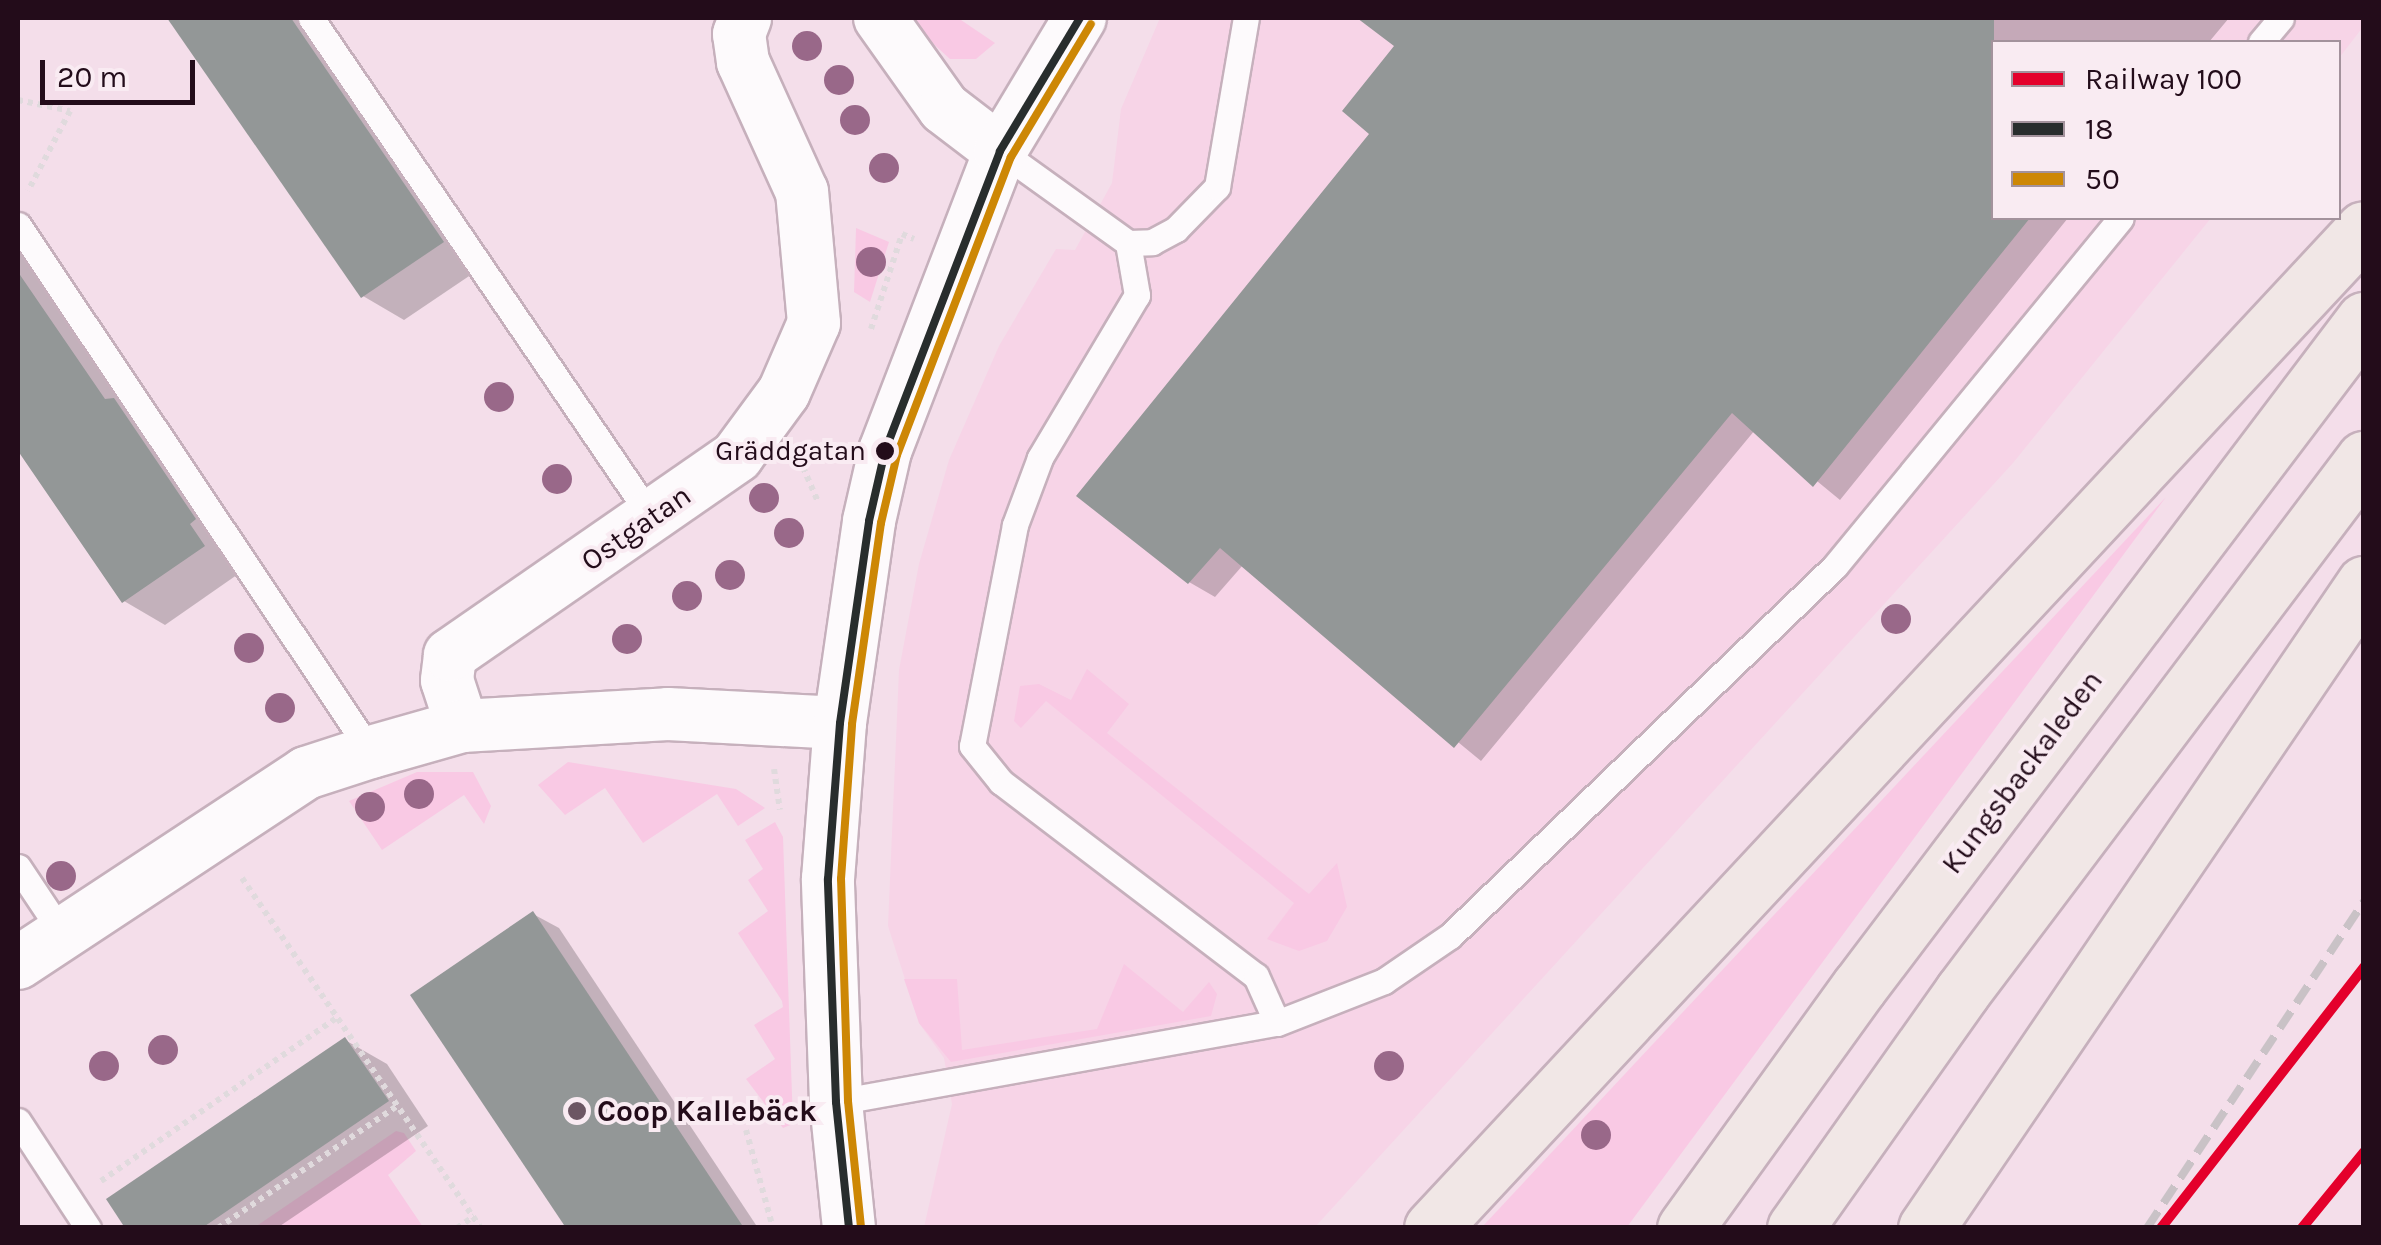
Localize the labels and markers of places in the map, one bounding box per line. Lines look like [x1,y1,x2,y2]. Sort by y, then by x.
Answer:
place label: Gräddgatan [715,434,866,468]
marker: Gräddgatan [875,441,895,461]
place label: Coop Kallebäck [597,1093,817,1129]
marker: Coop Kallebäck [566,1100,588,1122]

